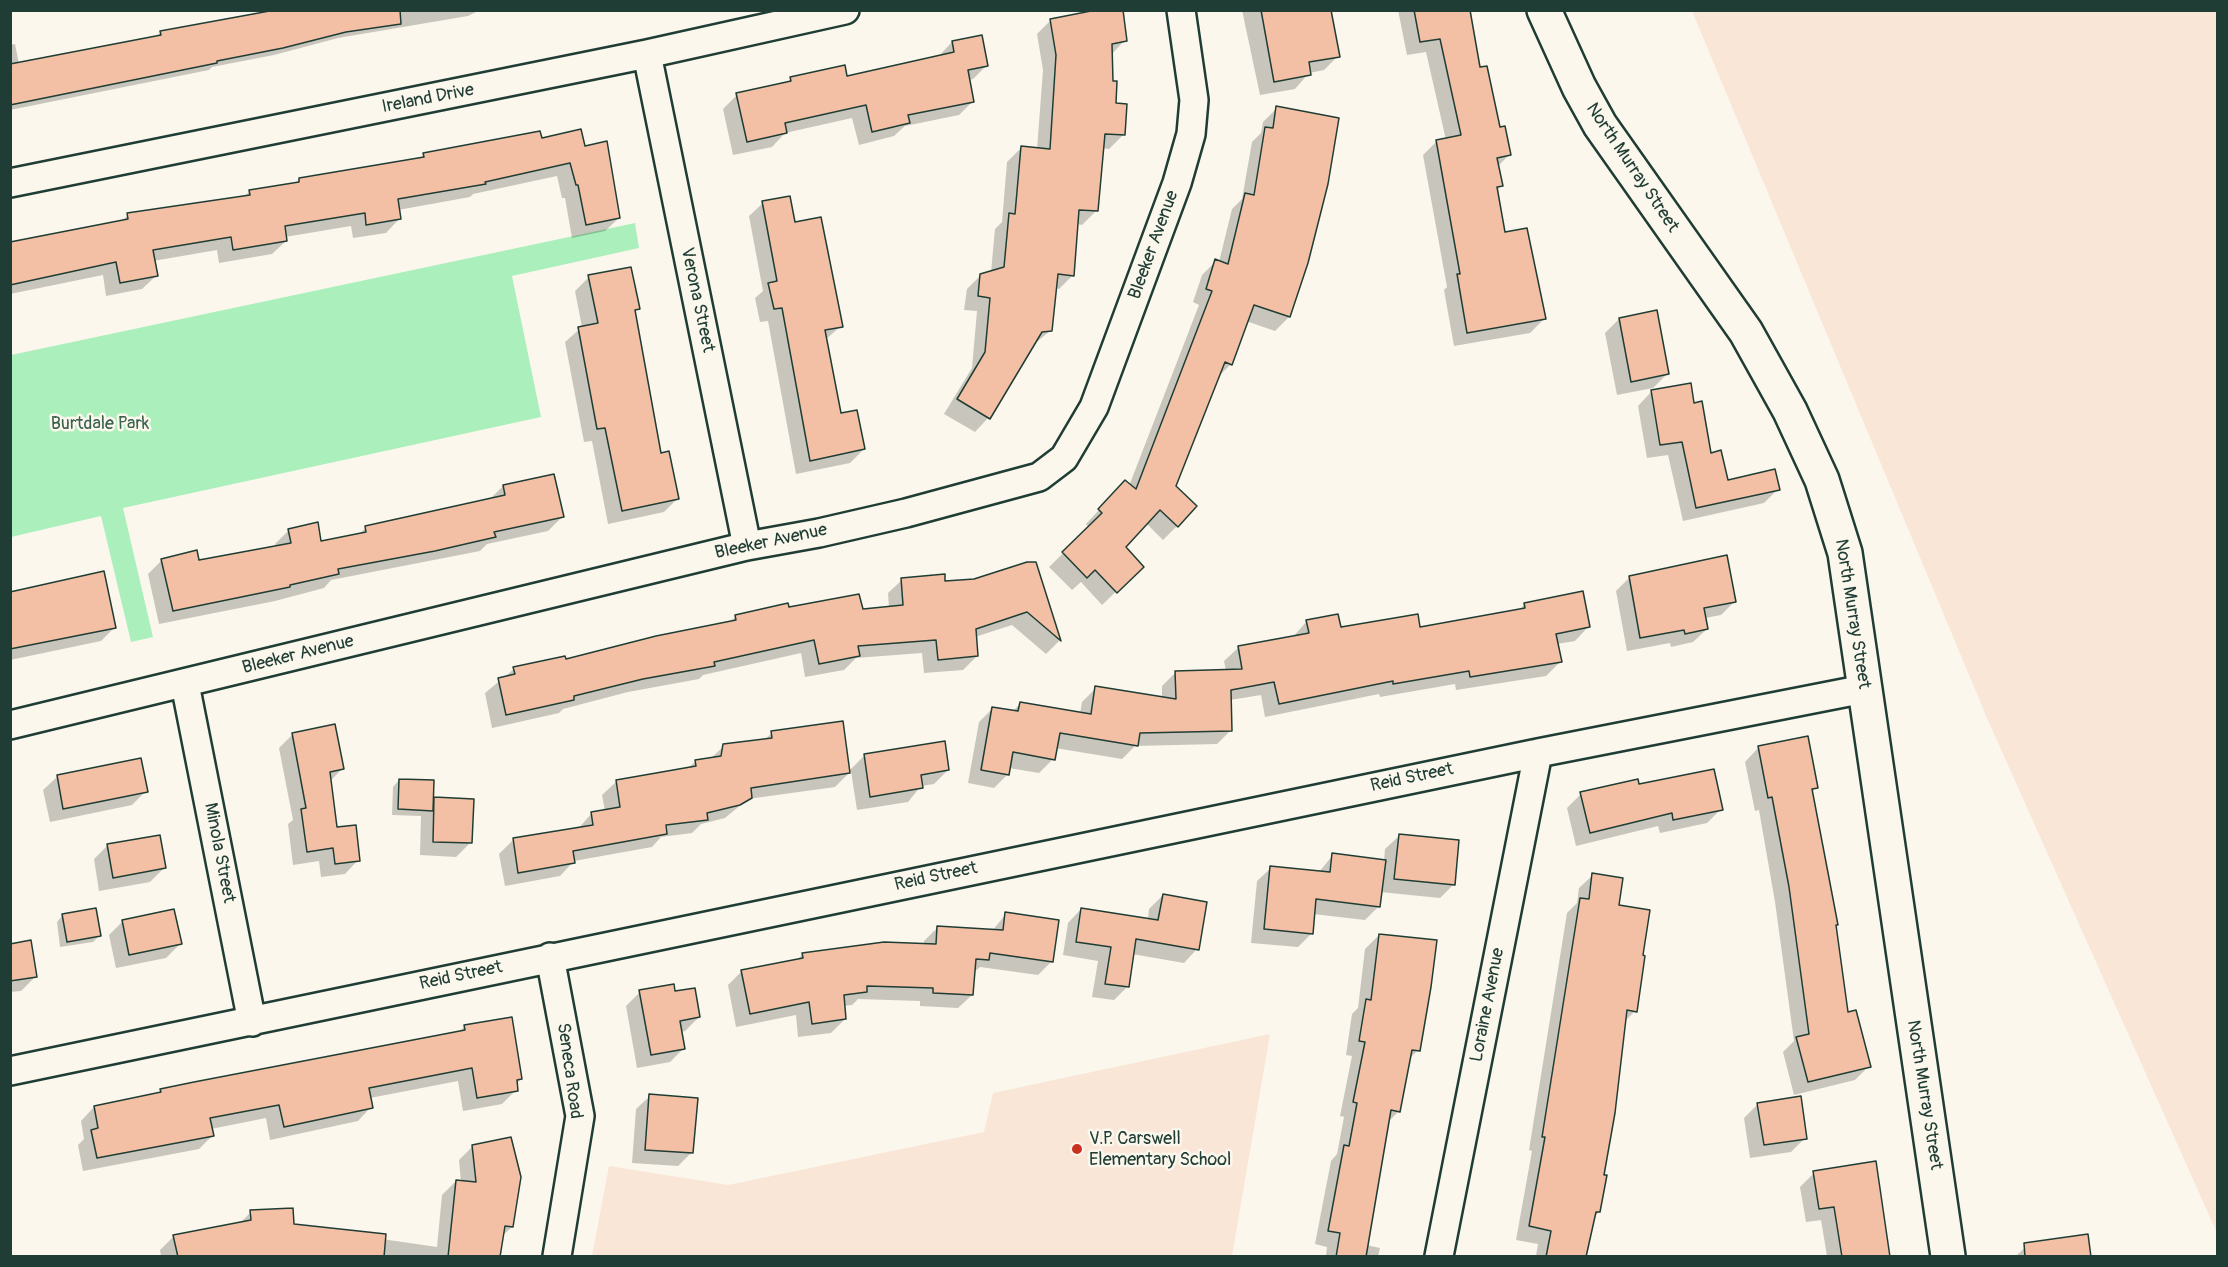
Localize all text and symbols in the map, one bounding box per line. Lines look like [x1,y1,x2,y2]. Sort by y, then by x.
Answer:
street label: Ireland Drive [380,79,476,119]
street label: North Murray Street [1581,99,1683,237]
street label: Bleeker Avenue [1124,188,1184,302]
street label: Verona Street [675,246,719,354]
park label: Burtdale Park [51,413,149,435]
street label: Bleeker Avenue [713,520,829,564]
street label: North Murray Street [1829,537,1875,691]
street label: Bleeker Avenue [240,631,356,679]
street label: Reid Street [1369,759,1455,797]
street label: Minola Street [199,801,239,905]
street label: Reid Street [893,858,979,896]
street label: Loraine Avenue [1466,946,1510,1064]
street label: Reid Street [418,957,504,995]
street label: North Murray Street [1901,1018,1947,1172]
street label: Seneca Road [552,1022,586,1120]
place label: V.P. Carswell Elementary School [1089,1128,1231,1170]
marker: V.P. Carswell Elementary School [1070,1142,1084,1156]

